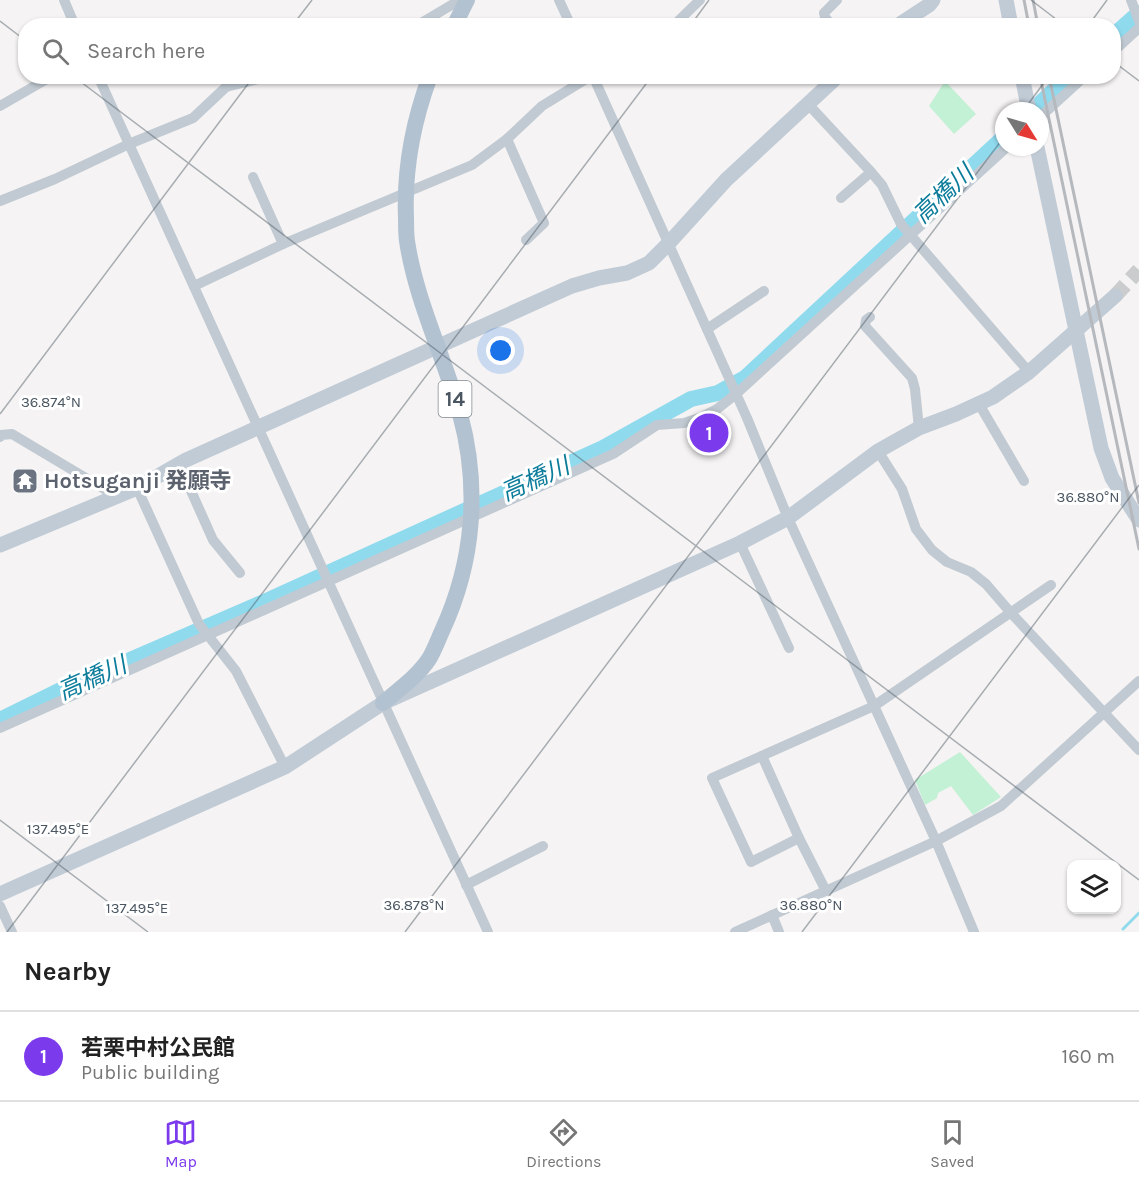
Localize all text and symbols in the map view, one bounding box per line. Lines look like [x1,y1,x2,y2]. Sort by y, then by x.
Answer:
search box [18,18,1121,84]
icon: search [39,35,72,68]
text: Search here [87,38,205,64]
north arrow [995,102,1049,156]
water label: 高橋川 [907,157,981,229]
your location [486,336,515,365]
road number: 14 [438,381,472,417]
text: 36.874°N [21,393,81,411]
pin: 1 [690,410,728,456]
water label: 高橋川 [496,450,576,506]
temple icon: Hotsuganji 発願寺 [10,466,40,496]
place label: Hotsuganji 発願寺 [44,468,232,494]
text: 36.880°N [1057,488,1119,506]
water label: 高橋川 [53,649,133,705]
text: 137.495°E [27,820,89,838]
map controls [1067,860,1121,914]
button: layers [1067,860,1121,914]
text: 36.878°N [384,896,444,914]
text: 36.880°N [780,896,842,914]
text: 137.495°E [106,899,168,917]
text: Nearby [24,956,111,987]
text: 若栗中村公民館 [81,1035,235,1061]
text: 1 [40,1045,47,1068]
text: 160 m [1062,1045,1115,1068]
text: Public building [81,1061,219,1084]
tab: Map [164,1116,197,1171]
tab: Directions [526,1116,601,1171]
tab: Saved [930,1116,975,1171]

